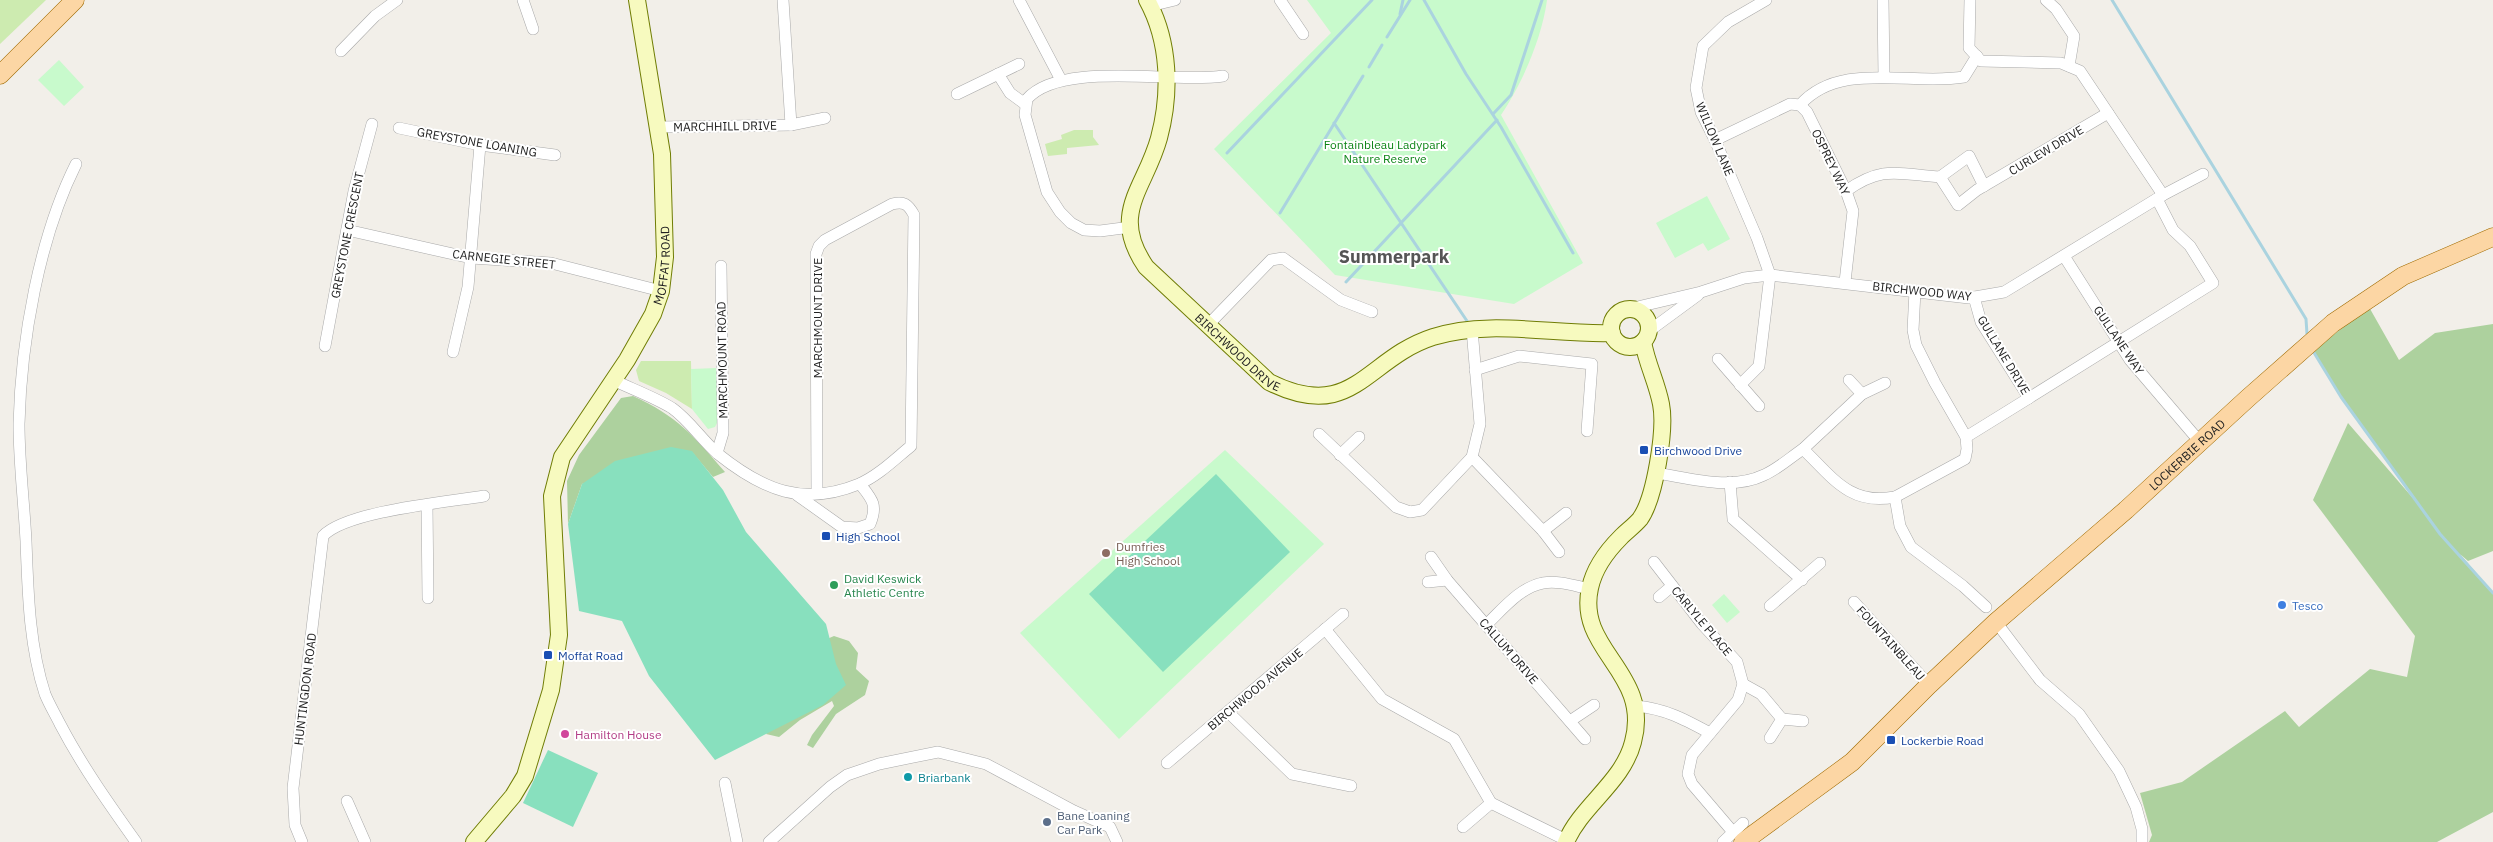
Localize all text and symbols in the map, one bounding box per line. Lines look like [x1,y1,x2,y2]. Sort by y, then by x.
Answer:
street label: WILLOW LANE [1693,100,1737,178]
street label: MARCHHILL DRIVE [673,118,777,134]
street label: CURLEW DRIVE [2006,122,2086,178]
street label: GREYSTONE LOANING [416,124,538,160]
street label: OSPREY WAY [1808,126,1854,198]
park label: Fontainbleau Ladypark Nature Reserve [1324,137,1447,166]
street label: GREYSTONE CRESCENT [327,170,367,300]
street label: MOFFAT ROAD [649,226,673,307]
district label: Summerpark [1339,245,1450,268]
street label: CARNEGIE STREET [452,246,556,272]
street label: MARCHMOUNT DRIVE [810,258,825,378]
street label: BIRCHWOOD WAY [1872,278,1972,304]
street label: MARCHMOUNT ROAD [713,301,731,419]
street label: GULLANE WAY [2091,303,2147,377]
street label: BIRCHWOOD DRIVE [1192,310,1283,394]
street label: GULLANE DRIVE [1975,313,2033,397]
street label: LOCKERBIE ROAD [2145,416,2228,493]
place label: Birchwood Drive [1654,443,1743,458]
marker: Birchwood Drive [1638,444,1650,456]
place label: High School [836,529,900,544]
marker: High School [820,530,832,542]
place label: Dumfries High School [1116,539,1180,568]
marker: Dumfries High School [1100,547,1112,559]
place label: David Keswick Athletic Centre [844,571,925,600]
marker: David Keswick Athletic Centre [828,579,840,591]
street label: CARLYLE PLACE [1668,583,1736,659]
place label: Tesco [2292,598,2323,613]
marker: Tesco [2276,599,2288,611]
street label: FOUNTAINBLEAU [1854,603,1928,683]
street label: CALLUM DRIVE [1476,615,1542,687]
street label: HUNTINGDON ROAD [291,632,319,746]
street label: BIRCHWOOD AVENUE [1204,645,1306,733]
place label: Moffat Road [558,648,623,663]
marker: Moffat Road [542,649,554,661]
place label: Hamilton House [575,727,662,742]
marker: Hamilton House [559,728,571,740]
place label: Lockerbie Road [1901,733,1984,748]
marker: Lockerbie Road [1885,734,1897,746]
place label: Briarbank [918,770,971,785]
marker: Briarbank [902,771,914,783]
place label: Bane Loaning Car Park [1057,808,1130,837]
marker: Bane Loaning Car Park [1041,816,1053,828]

